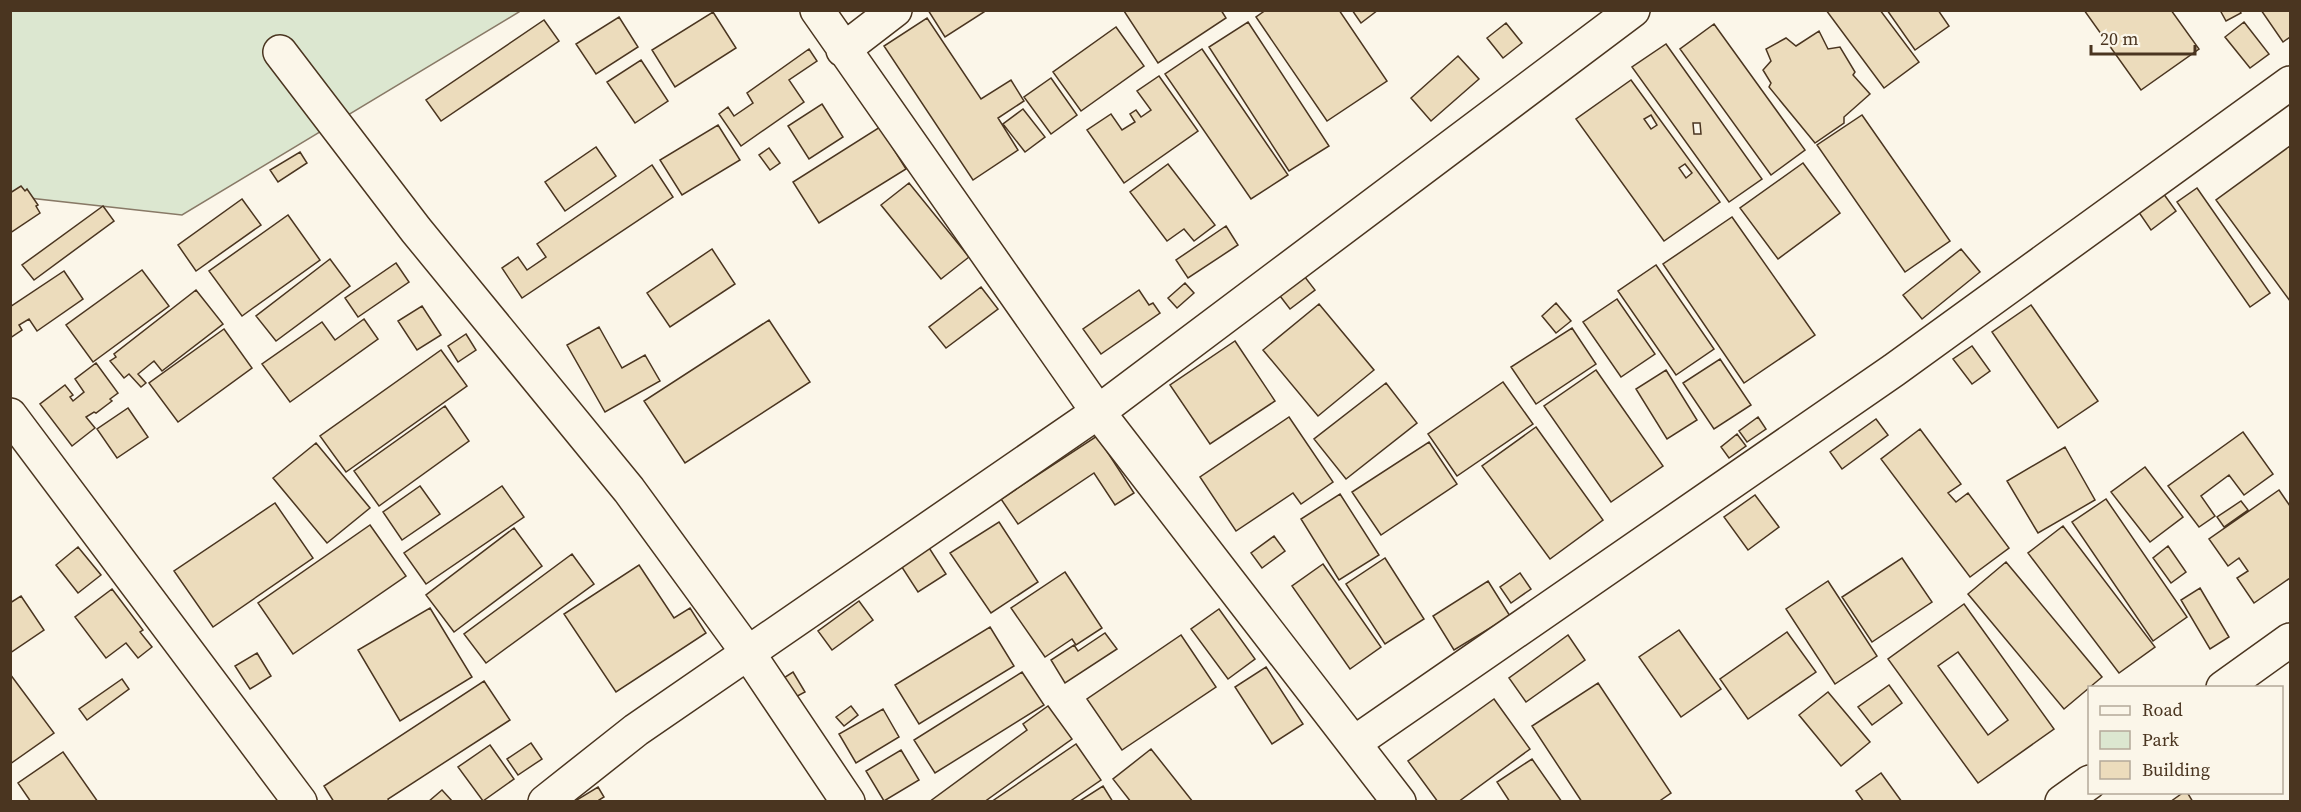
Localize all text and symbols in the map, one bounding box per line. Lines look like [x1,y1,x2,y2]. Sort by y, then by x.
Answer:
scale bar [2091,18,2194,56]
text: 20 m [2100,26,2138,51]
legend [2088,686,2283,794]
text: Road [2142,697,2183,722]
text: Park [2142,727,2179,752]
text: Building [2142,757,2210,782]

